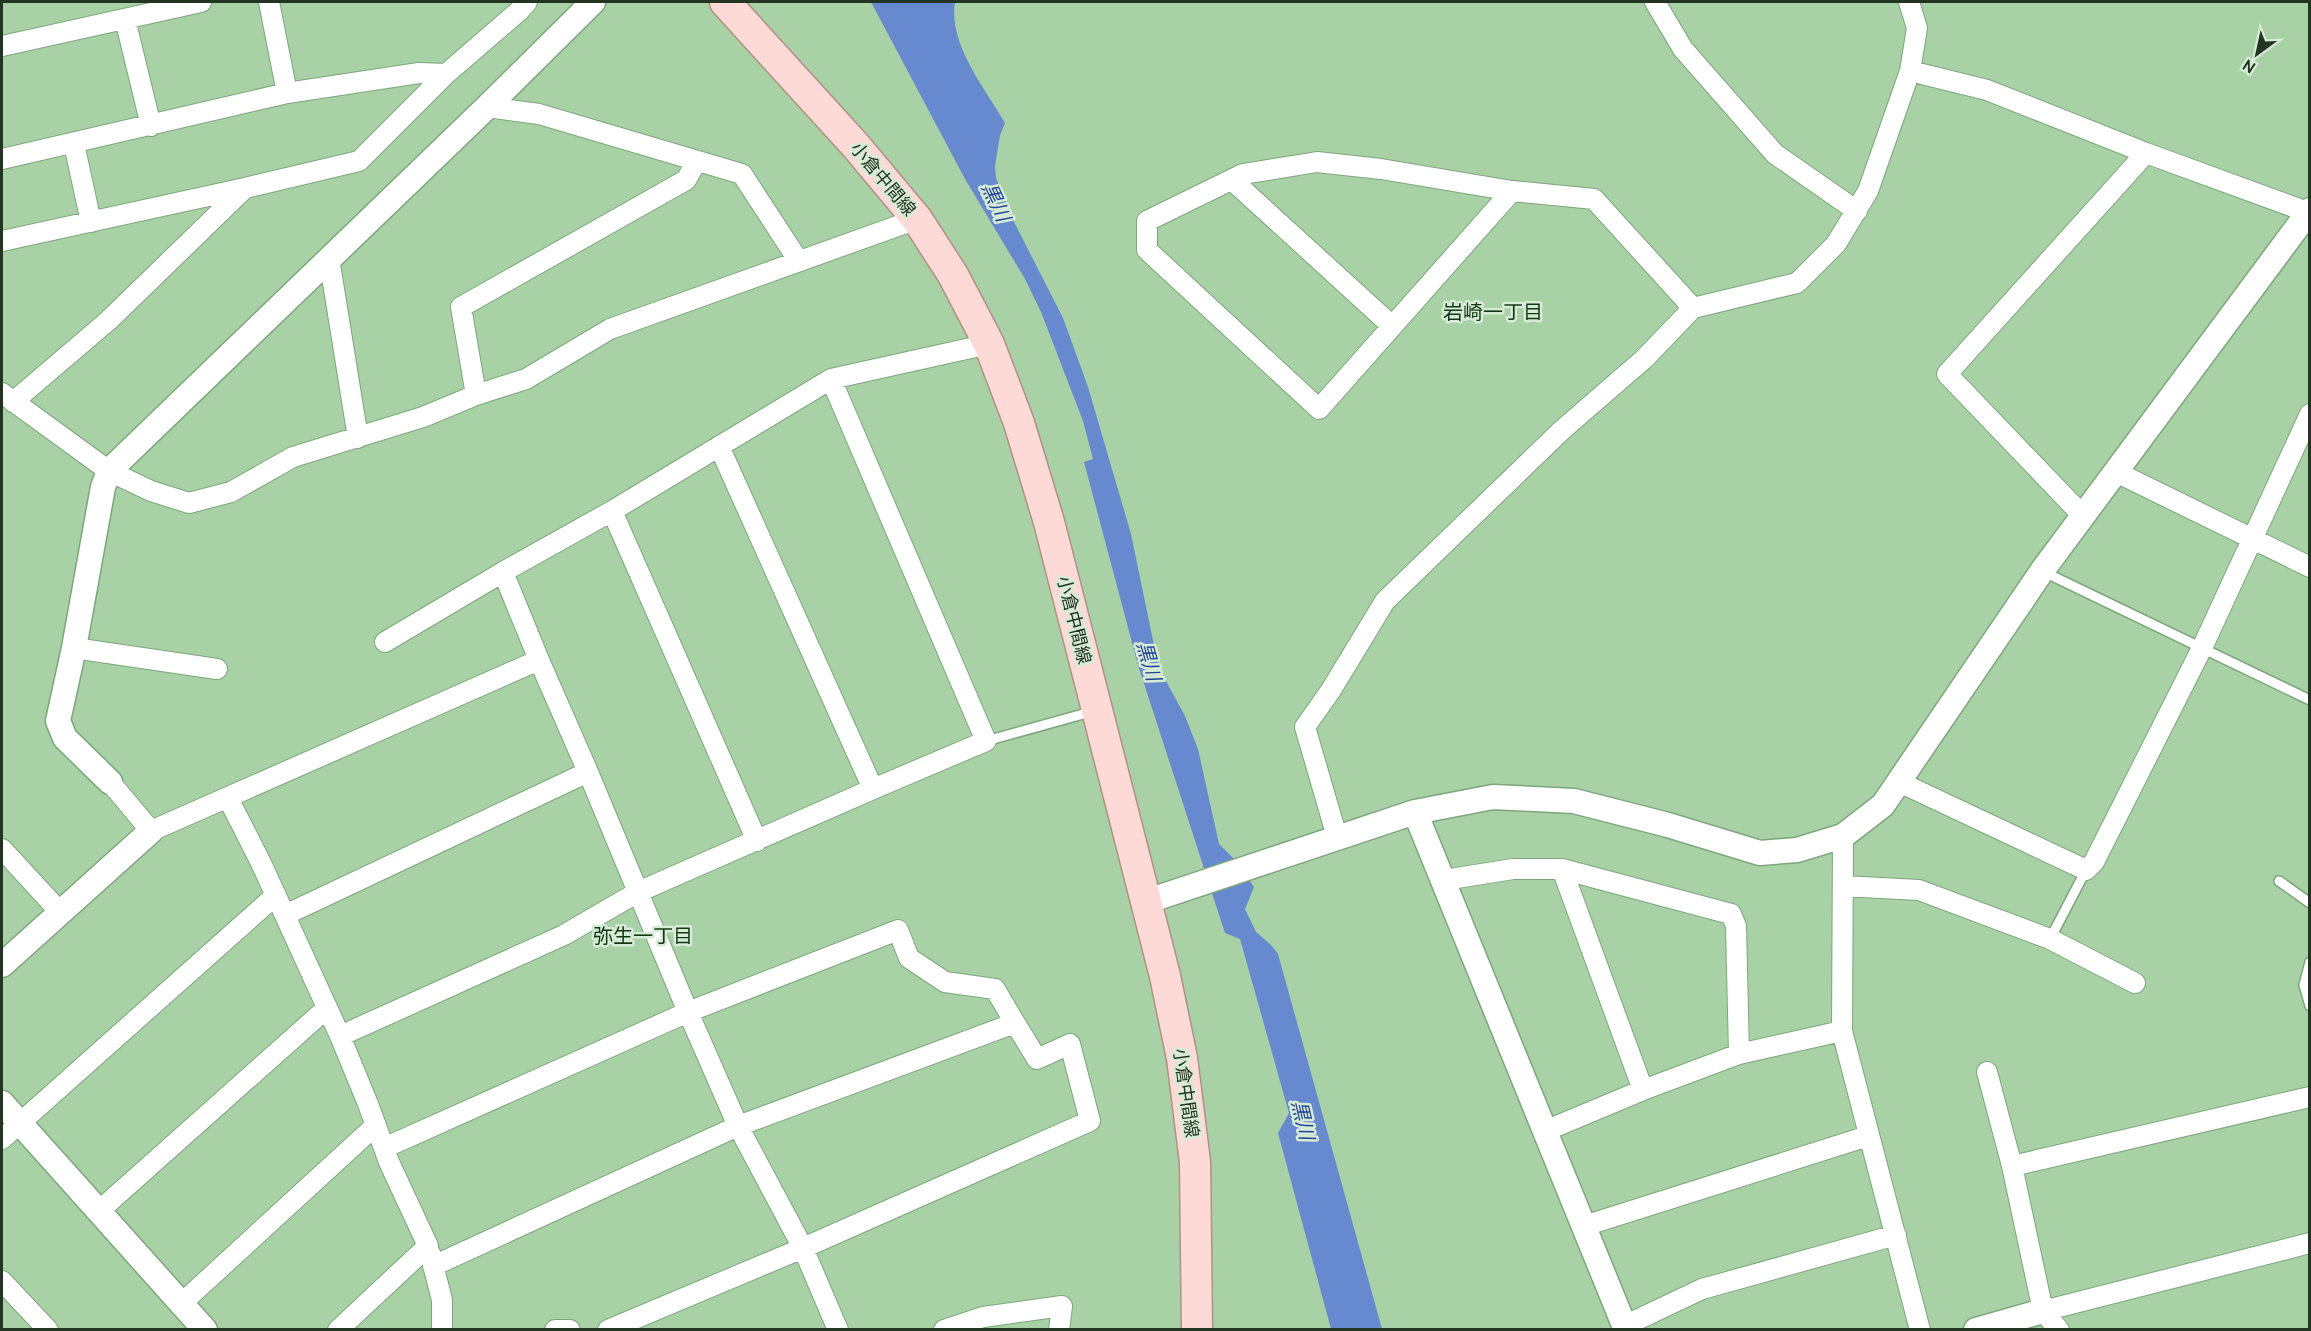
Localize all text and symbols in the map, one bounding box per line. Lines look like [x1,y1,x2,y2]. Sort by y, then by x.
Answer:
north arrow [2227,24,2287,84]
text: N [2239,55,2259,77]
street label: 小倉中間線 [846,137,920,221]
water label: 黒川 [977,179,1016,227]
district label: 岩崎一丁目 [1443,300,1543,324]
street label: 小倉中間線 [1052,574,1096,666]
water label: 黒川 [1132,638,1167,685]
district label: 弥生一丁目 [593,924,693,948]
street label: 小倉中間線 [1169,1047,1203,1139]
water label: 黒川 [1287,1098,1320,1144]

